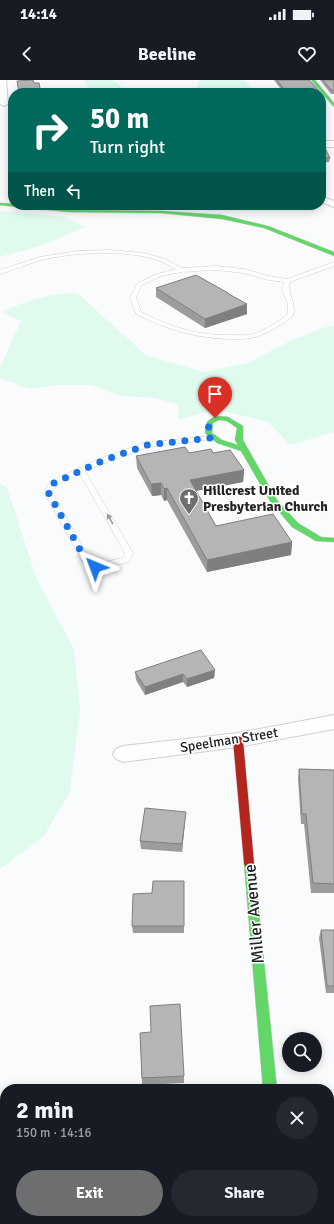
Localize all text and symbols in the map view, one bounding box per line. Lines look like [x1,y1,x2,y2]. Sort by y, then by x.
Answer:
text: 14:14 [20,5,57,23]
icon: back [16,43,38,65]
text: Beeline [138,43,196,65]
icon: heart [296,43,318,65]
text: 50 m [90,102,149,136]
icon: right [24,104,76,156]
text: Turn right [90,136,165,158]
icon: left [63,180,85,202]
text: Then [24,182,55,200]
pin [198,377,232,418]
icon: arrive [204,383,226,405]
place label: Hillcrest United Presbyterian Church [203,482,328,515]
church icon: Hillcrest United Presbyterian Church [178,487,200,515]
one-way arrow [106,513,113,525]
position arrow [74,546,116,588]
street label: Speelman Street [179,724,279,756]
street label: Miller Avenue [239,863,269,965]
map controls [282,1032,322,1072]
button: search [282,1032,322,1072]
text: 2 min [16,1095,74,1125]
button: close [276,1097,318,1139]
text: 150 m · 14:16 [16,1125,92,1141]
button: Exit [16,1170,163,1216]
button: Share [171,1170,318,1216]

